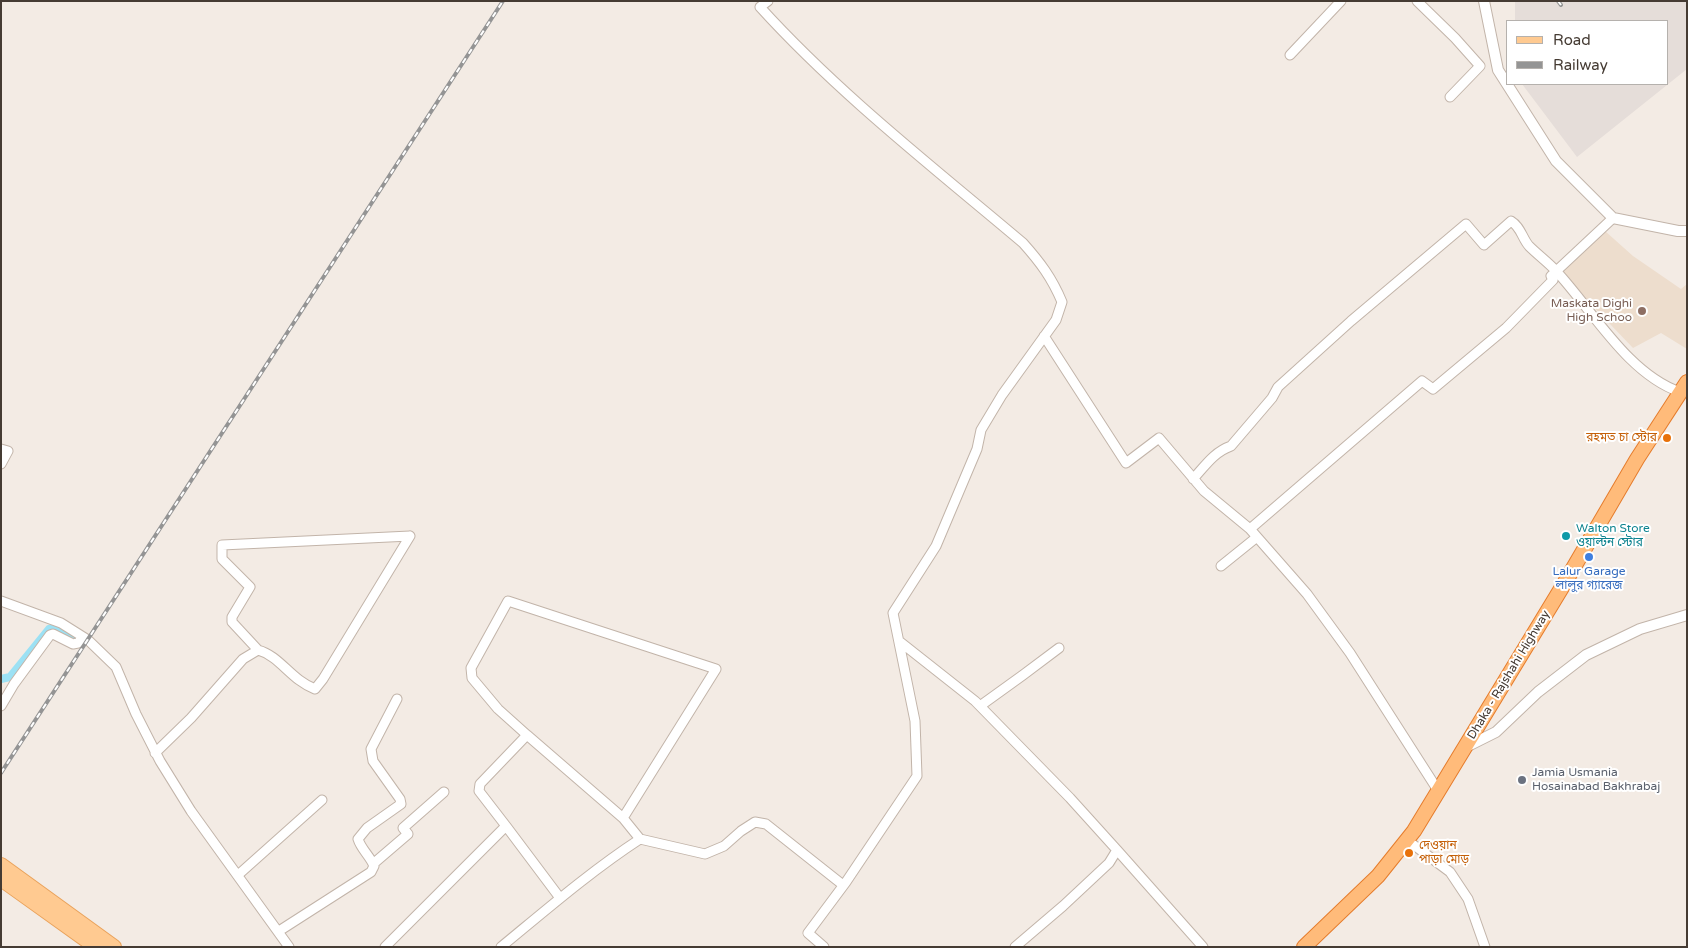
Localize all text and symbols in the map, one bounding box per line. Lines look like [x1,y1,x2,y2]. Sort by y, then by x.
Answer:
legend [1506,20,1668,85]
text: Road [1553,31,1591,49]
text: Railway [1553,56,1608,74]
place label: Maskata Dighi High Schoo [1551,297,1632,325]
marker: Maskata Dighi High Schoo [1636,305,1648,317]
place label: রহমত চা স্টোর [1586,431,1657,445]
marker: রহমত চা স্টোর [1661,432,1673,444]
place label: Walton Store ওয়াল্টন স্টোর [1576,522,1650,550]
marker: Walton Store ওয়াল্টন স্টোর [1560,530,1572,542]
marker: Lalur Garage লালুর গ্যারেজ [1583,551,1595,563]
place label: Lalur Garage লালুর গ্যারেজ [1552,565,1626,593]
street label: Dhaka - Rajshahi Highway [1465,608,1553,742]
place label: Jamia Usmania Hosainabad Bakhrabaj [1532,766,1660,794]
marker: Jamia Usmania Hosainabad Bakhrabaj [1516,774,1528,786]
place label: দেওয়ান পাড়া মোড় [1419,839,1469,867]
marker: দেওয়ান পাড়া মোড় [1403,847,1415,859]

